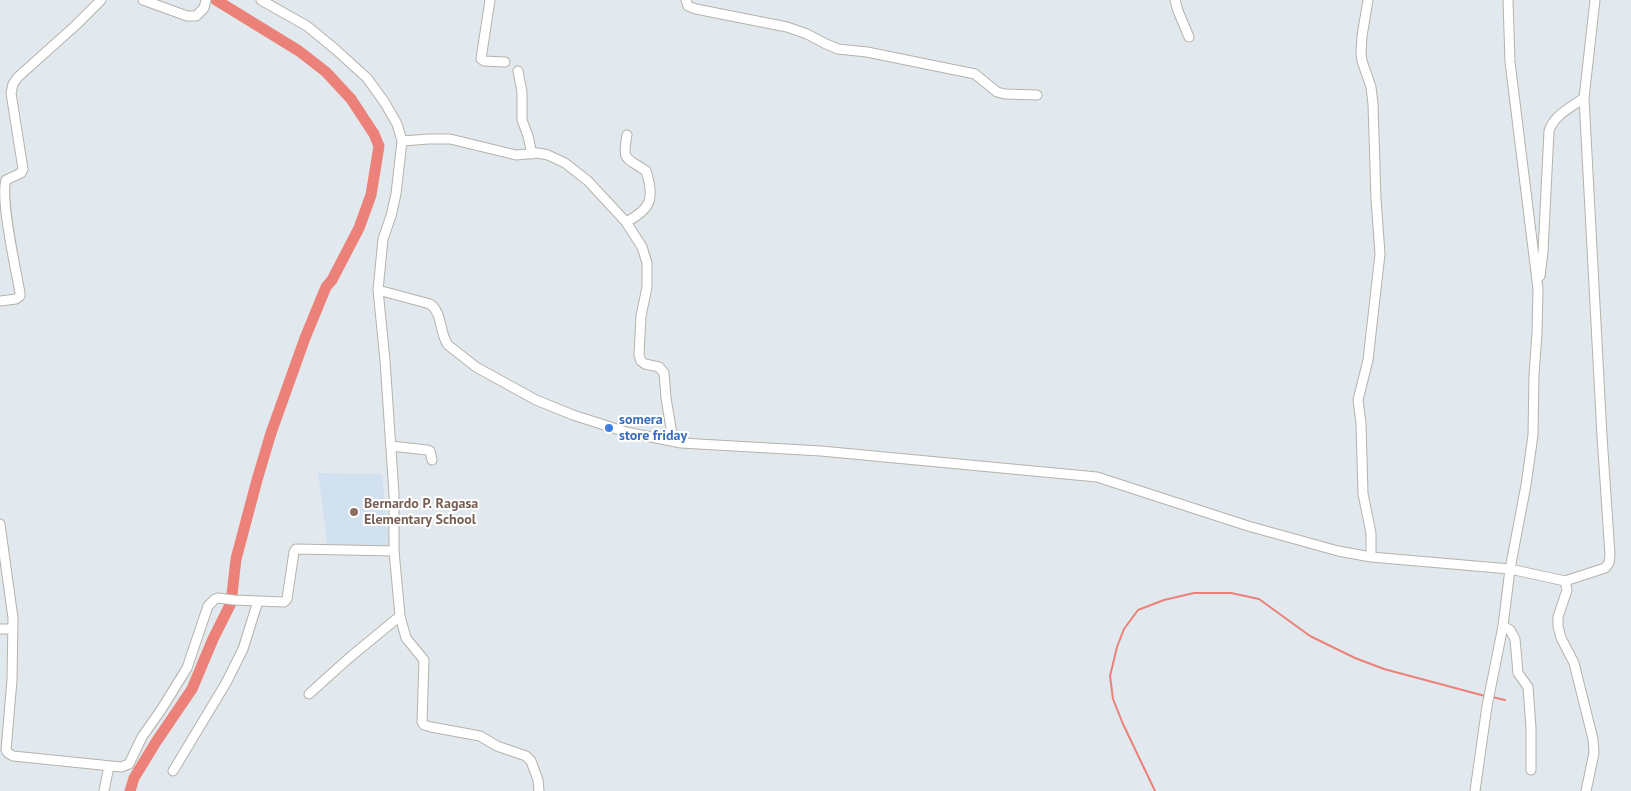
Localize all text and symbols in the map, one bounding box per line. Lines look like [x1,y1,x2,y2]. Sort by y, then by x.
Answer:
place label: somera store friday [619,412,687,444]
marker: somera store friday [603,422,615,434]
place label: Bernardo P. Ragasa Elementary School [364,496,478,528]
marker: Bernardo P. Ragasa Elementary School [348,506,360,518]

